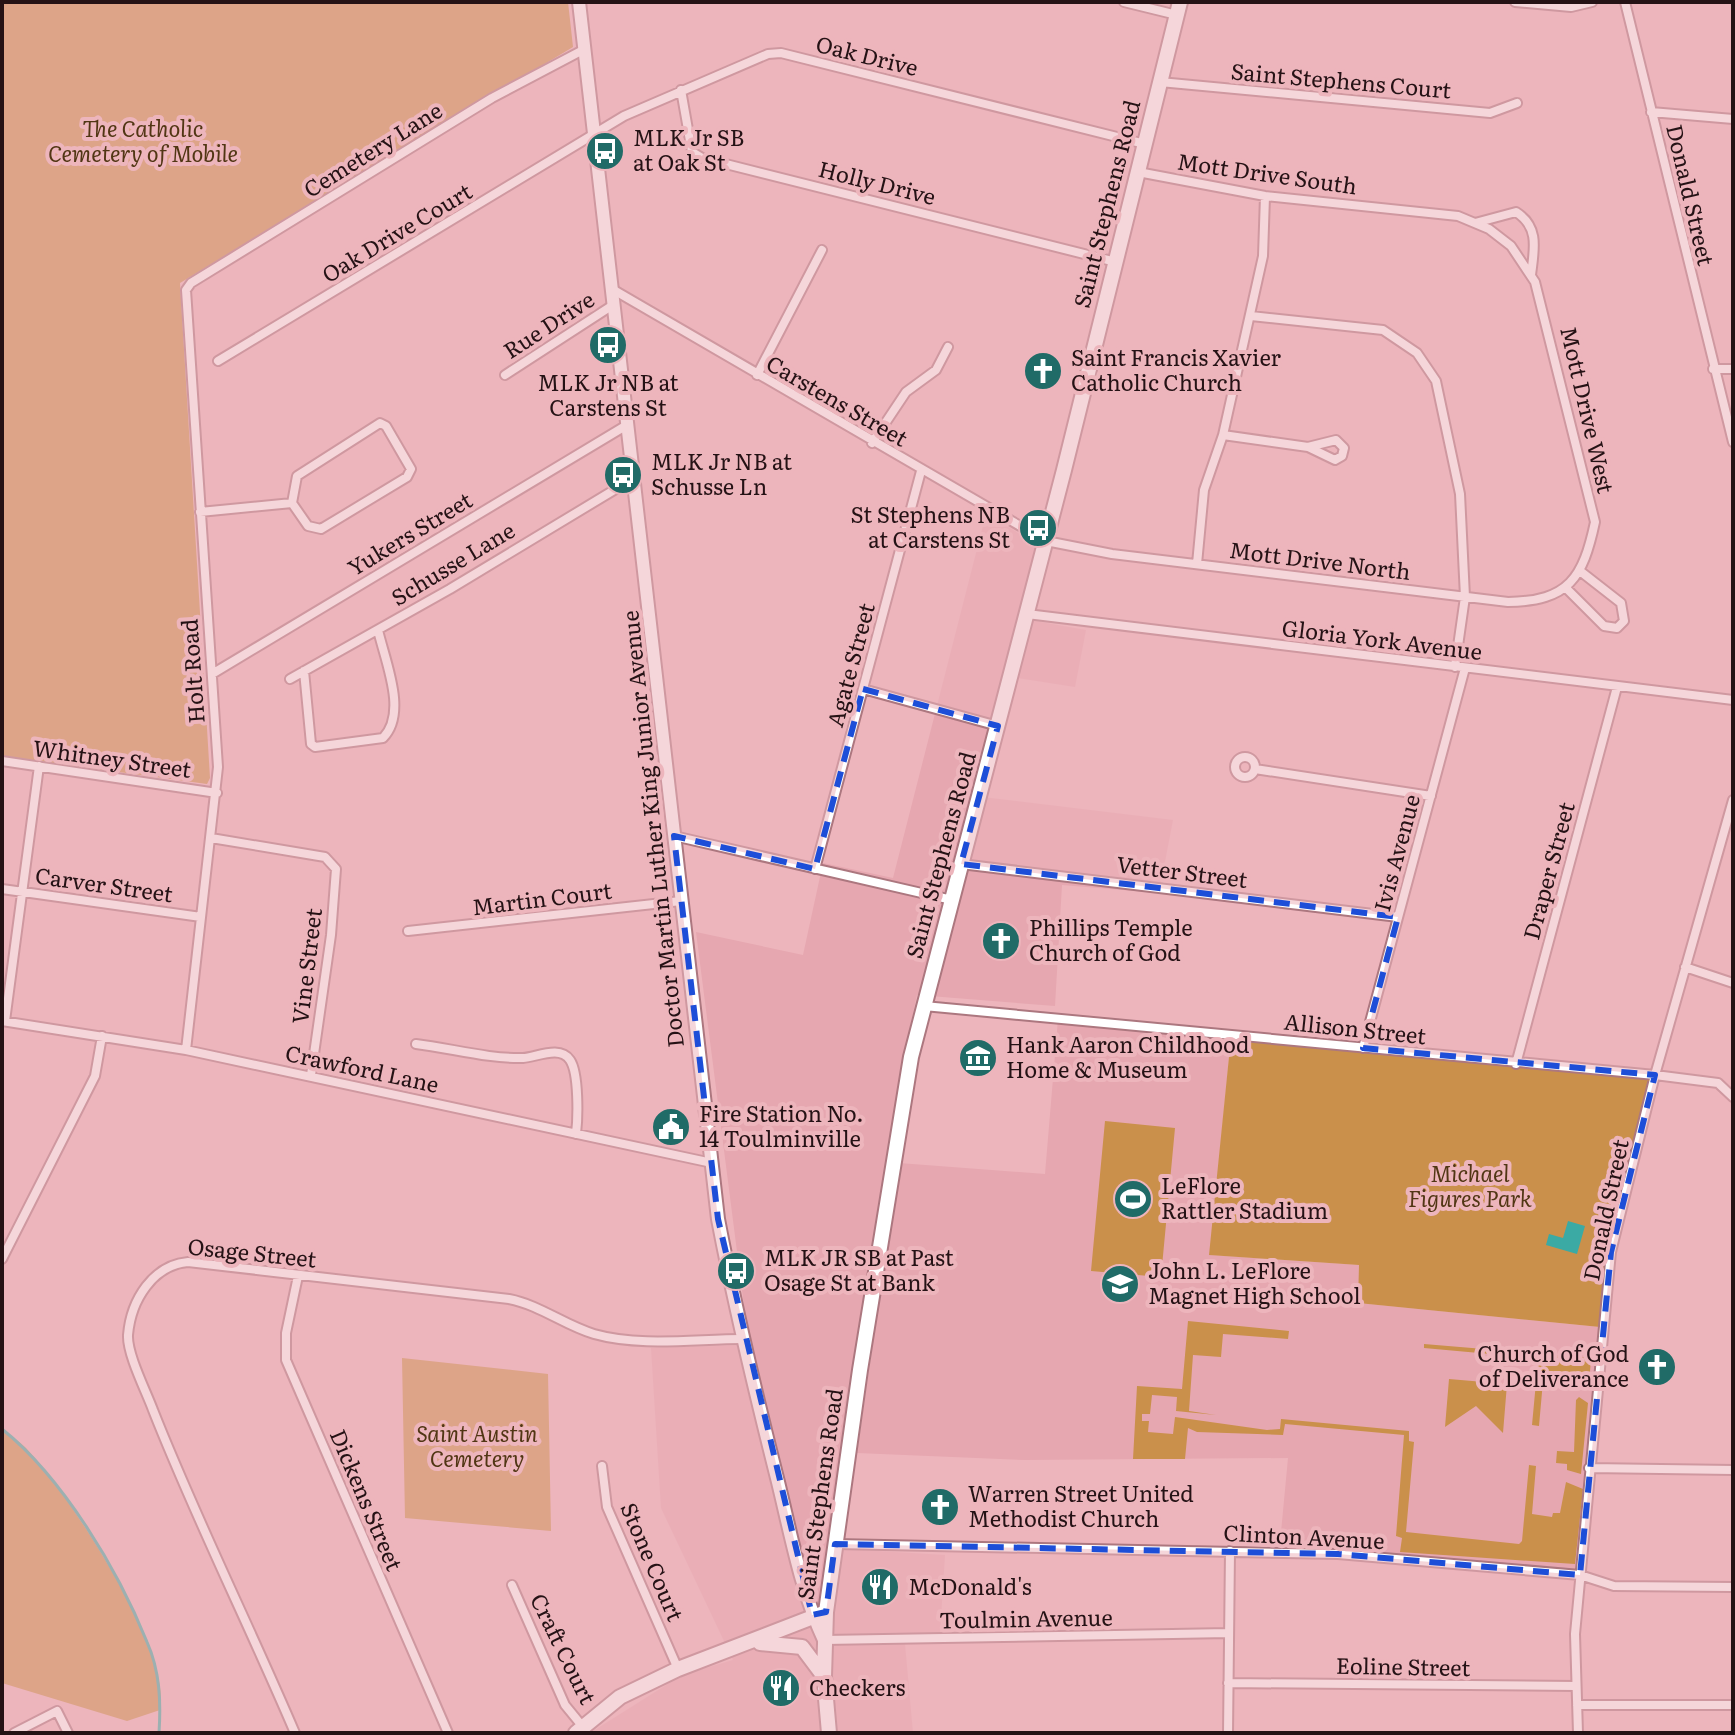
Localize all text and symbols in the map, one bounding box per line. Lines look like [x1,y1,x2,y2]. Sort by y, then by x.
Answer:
street label: Oak Drive [813,26,922,83]
street label: Saint Stephens Court [1230,53,1453,106]
street label: Cemetery Lane [297,93,448,205]
street label: Saint Stephens Road [1064,96,1147,311]
park label: The Catholic Cemetery of Mobile [48,111,238,169]
place label: MLK Jr SB at Oak St [633,120,744,178]
street label: Donald Street [1659,121,1724,269]
bus stop icon: MLK Jr SB at Oak St [584,130,626,172]
street label: Mott Drive South [1175,144,1359,201]
street label: Holly Drive [815,151,939,212]
street label: Oak Drive Court [315,174,478,290]
street label: Rue Drive [496,282,600,366]
street label: Mott Drive West [1553,323,1624,496]
bus stop icon: MLK Jr NB at Carstens St [587,324,629,366]
place label: Saint Francis Xavier Catholic Church [1071,340,1282,398]
street label: Carstens Street [761,346,915,454]
church icon: Saint Francis Xavier Catholic Church [1022,350,1064,392]
place label: MLK Jr NB at Carstens St [538,365,679,423]
place label: MLK Jr NB at Schusse Ln [651,444,792,502]
bus stop icon: MLK Jr NB at Schusse Ln [602,454,644,496]
street label: Yukers Street [341,482,478,583]
place label: St Stephens NB at Carstens St [850,497,1010,555]
bus stop icon: St Stephens NB at Carstens St [1017,507,1059,549]
street label: Schusse Lane [384,513,520,613]
street label: Mott Drive North [1228,532,1413,587]
street label: Agate Street [817,599,882,730]
street label: Doctor Martin Luther King Junior Avenue [612,609,691,1049]
street label: Gloria York Avenue [1280,610,1484,667]
street label: Holt Road [171,618,212,724]
street label: Whitney Street [31,730,193,785]
street label: Saint Stephens Road [896,747,983,962]
street label: Ivis Avenue [1364,790,1427,915]
street label: Draper Street [1513,798,1582,943]
street label: Vetter Street [1115,846,1250,895]
street label: Carver Street [33,858,175,910]
street label: Martin Court [470,873,614,922]
street label: Vine Street [282,906,329,1026]
place label: Phillips Temple Church of God [1029,910,1193,968]
church icon: Phillips Temple Church of God [980,920,1022,962]
street label: Allison Street [1282,1004,1428,1051]
place label: Hank Aaron Childhood Home & Museum [1006,1027,1249,1085]
street label: Crawford Lane [282,1035,442,1100]
museum icon: Hank Aaron Childhood Home & Museum [957,1037,999,1079]
place label: Fire Station No. 14 Toulminville [699,1096,864,1154]
public building icon: Fire Station No. 14 Toulminville [650,1106,692,1148]
street label: Donald Street [1573,1136,1636,1283]
park label: Michael Figures Park [1408,1156,1532,1214]
place label: LeFlore Rattler Stadium [1161,1168,1328,1226]
sports icon: LeFlore Rattler Stadium [1112,1178,1154,1220]
street label: Osage Street [186,1228,318,1275]
place label: MLK JR SB at Past Osage St at Bank [764,1240,954,1298]
bus stop icon: MLK JR SB at Past Osage St at Bank [715,1250,757,1292]
place label: John L. LeFlore Magnet High School [1148,1253,1361,1311]
school or university icon: John L. LeFlore Magnet High School [1099,1263,1141,1305]
place label: Church of God of Deliverance [1477,1336,1629,1394]
church icon: Church of God of Deliverance [1636,1346,1678,1388]
street label: Saint Stephens Road [787,1386,850,1602]
park label: Saint Austin Cemetery [416,1416,538,1474]
street label: Dickens Street [323,1423,412,1575]
place label: Warren Street United Methodist Church [968,1476,1194,1534]
church icon: Warren Street United Methodist Church [919,1486,961,1528]
street label: Stone Court [614,1497,693,1626]
street label: Clinton Avenue [1223,1515,1386,1556]
restaurant icon: McDonald's [859,1566,901,1608]
place label: McDonald's [908,1569,1032,1602]
street label: Craft Court [523,1587,605,1709]
street label: Toulmin Avenue [939,1599,1113,1636]
street label: Eoline Street [1336,1648,1471,1683]
restaurant icon: Checkers [760,1667,802,1709]
place label: Checkers [809,1670,906,1703]

